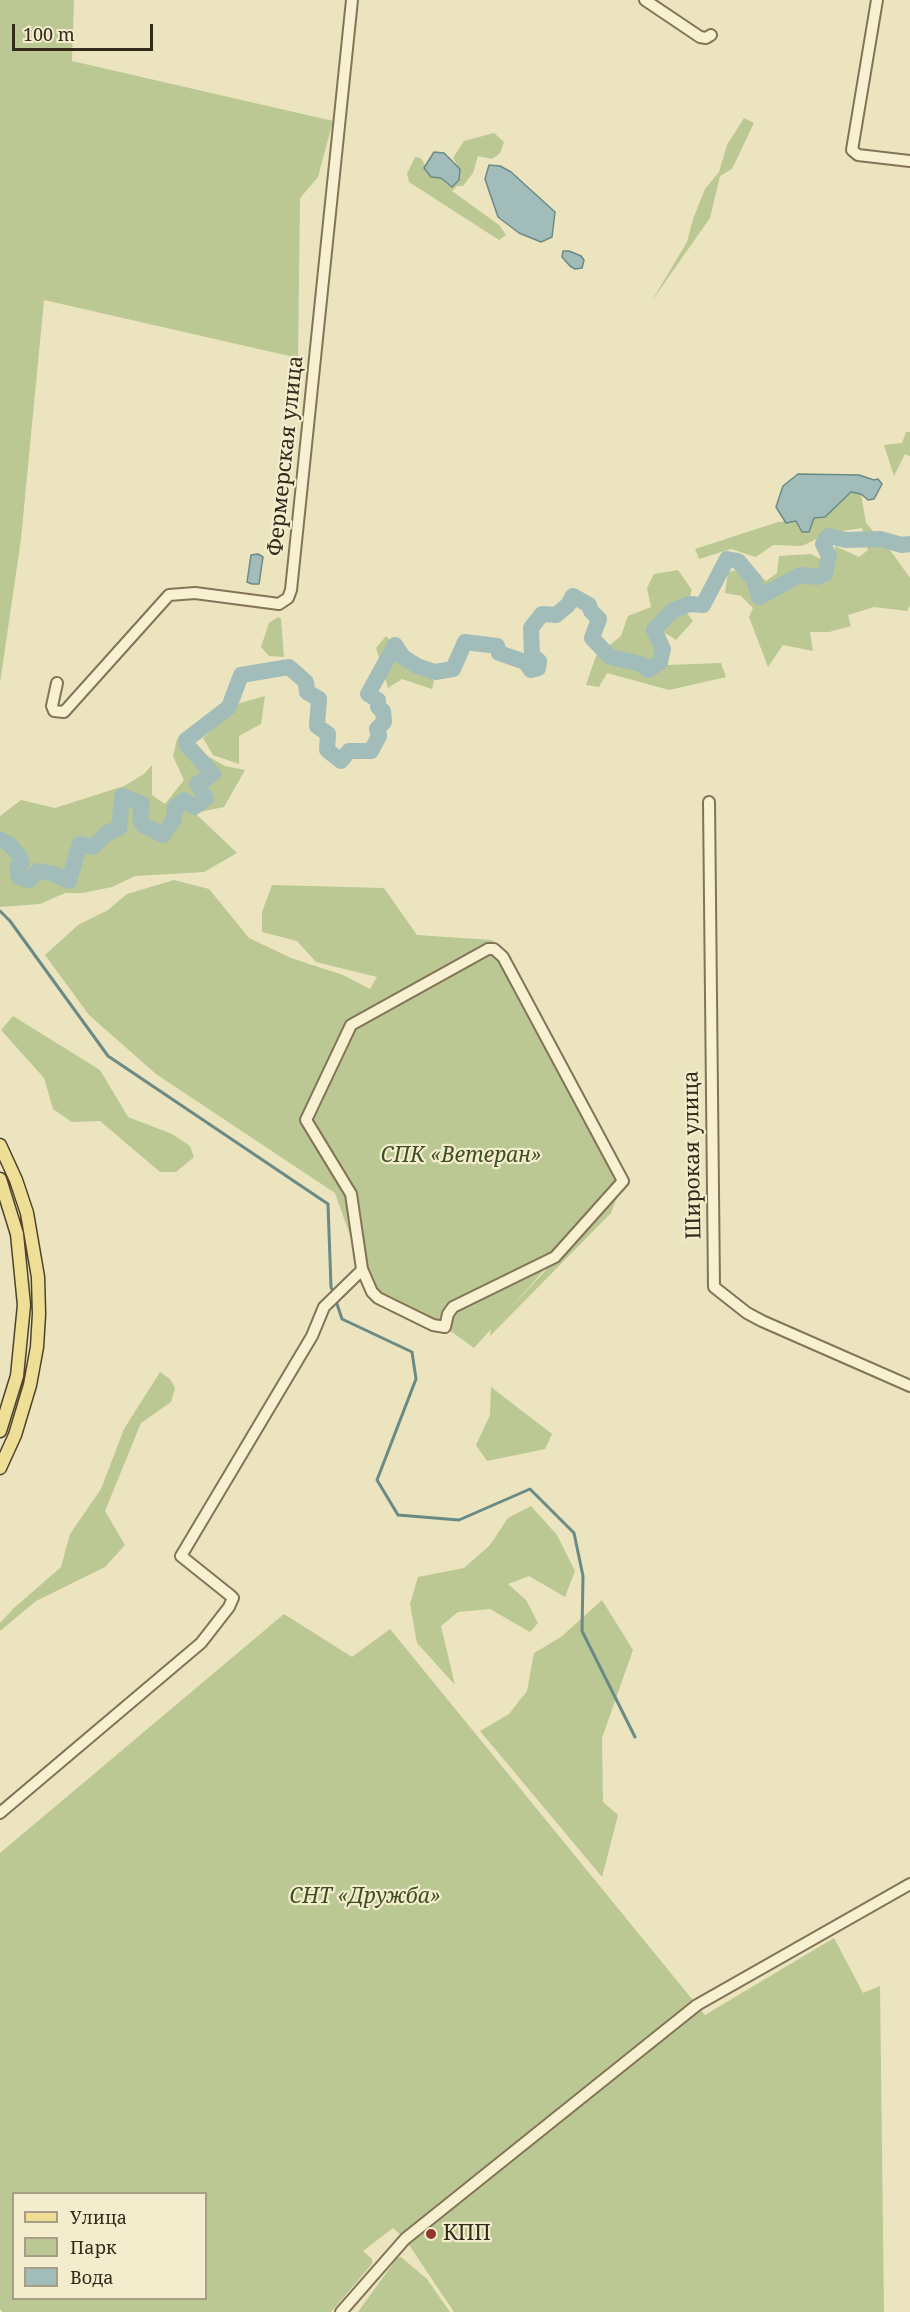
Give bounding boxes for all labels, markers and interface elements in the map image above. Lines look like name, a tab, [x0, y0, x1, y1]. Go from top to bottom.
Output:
scale bar	[15, 12, 156, 50]
text: 100 m	[23, 22, 75, 46]
street label: Фермерская улица	[263, 354, 309, 558]
street label: Широкая улица	[679, 1070, 707, 1240]
park label: СПК «Ветеран»	[381, 1143, 541, 1169]
park label: СНТ «Дружба»	[289, 1884, 441, 1910]
legend	[12, 2192, 207, 2300]
text: Улица	[70, 2205, 127, 2229]
place label: КПП	[443, 2221, 491, 2247]
marker: КПП	[424, 2227, 438, 2241]
text: Парк	[70, 2235, 117, 2259]
text: Вода	[70, 2265, 114, 2289]

